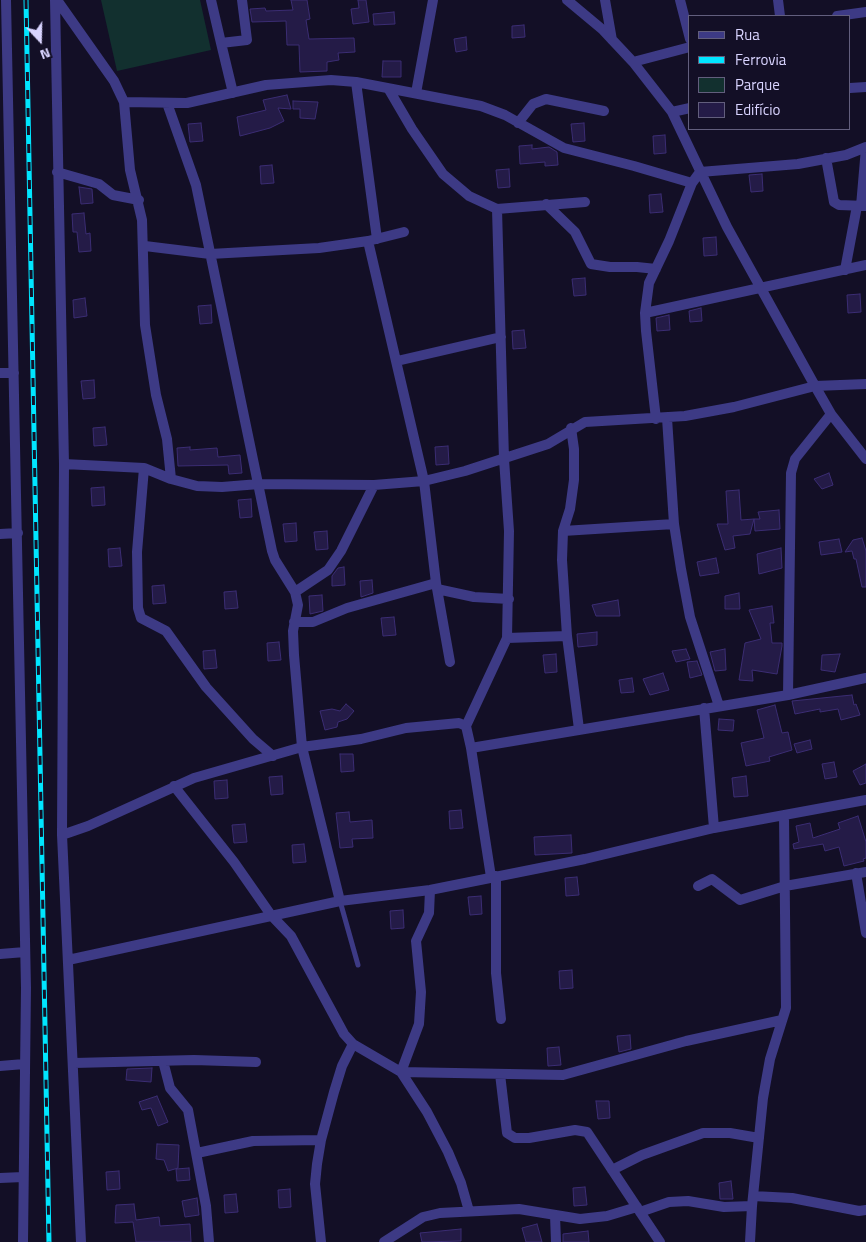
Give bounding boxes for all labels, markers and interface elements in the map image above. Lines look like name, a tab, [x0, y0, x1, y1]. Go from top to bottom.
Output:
north arrow	[15, 15, 65, 65]
legend	[688, 15, 851, 130]
text: Rua	[735, 23, 760, 46]
text: N	[37, 43, 54, 66]
text: Ferrovia	[735, 48, 786, 71]
text: Parque	[735, 73, 780, 96]
text: Edifício	[735, 98, 780, 121]

